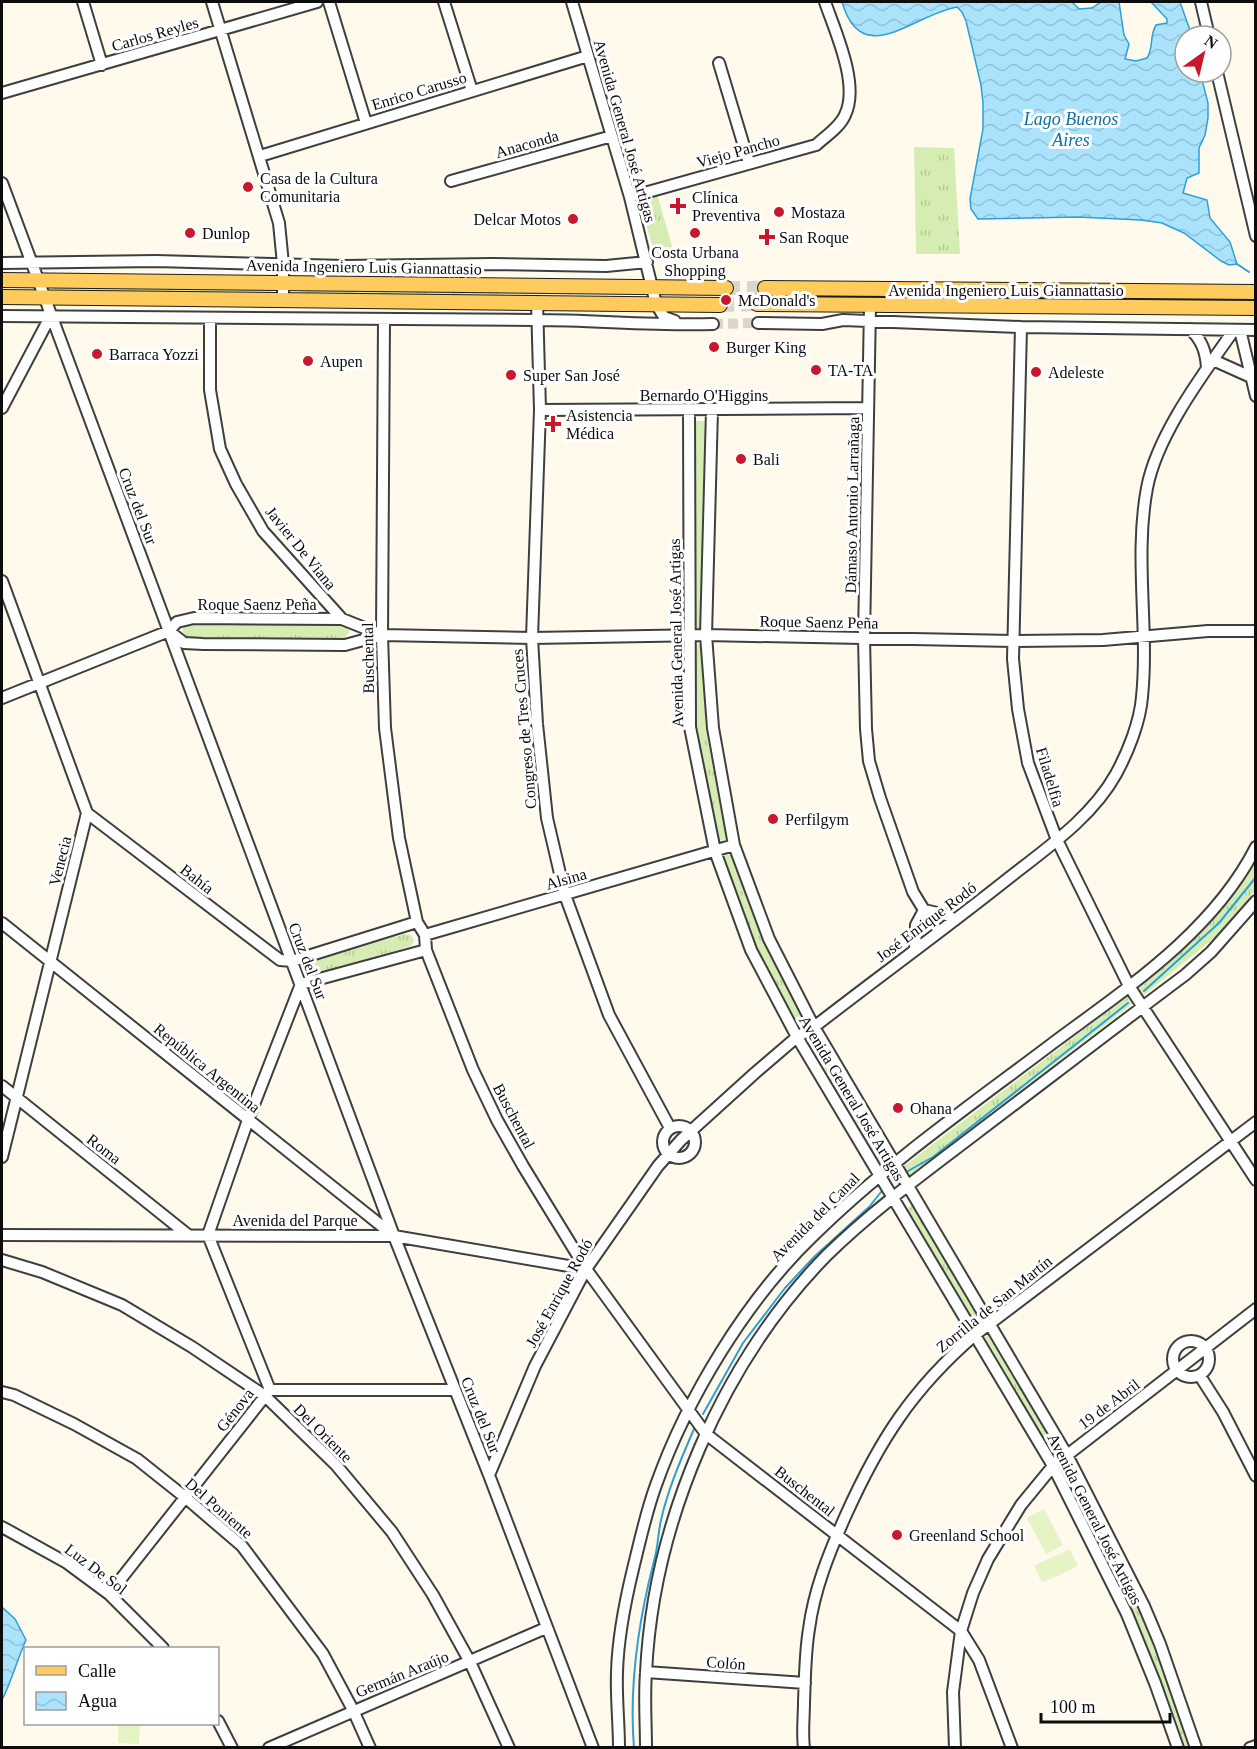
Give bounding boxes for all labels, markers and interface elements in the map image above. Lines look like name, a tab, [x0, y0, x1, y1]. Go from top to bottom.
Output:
street label: Carlos Reyles	[110, 14, 201, 55]
north arrow	[1173, 24, 1233, 84]
text: N	[1202, 32, 1221, 53]
street label: Avenida General José Artigas	[590, 38, 659, 225]
street label: Enrico Carusso	[370, 69, 468, 113]
water label: Lago Buenos Aires	[1023, 109, 1118, 150]
street label: Anaconda	[493, 127, 561, 161]
street label: Viejo Pancho	[694, 131, 782, 172]
place label: Casa de la Cultura Comunitaria	[260, 170, 378, 205]
marker: Casa de la Cultura Comunitaria	[241, 180, 255, 194]
place label: Clínica Preventiva	[692, 189, 760, 224]
marker: Clínica Preventiva	[669, 197, 687, 215]
place label: Mostaza	[791, 204, 845, 221]
marker: Mostaza	[772, 205, 786, 219]
place label: Delcar Motos	[473, 211, 561, 228]
marker: Delcar Motos	[566, 212, 580, 226]
place label: Dunlop	[202, 225, 250, 243]
marker: Dunlop	[183, 226, 197, 240]
marker: Costa Urbana Shopping	[688, 226, 702, 240]
place label: San Roque	[779, 229, 849, 247]
marker: San Roque	[760, 230, 774, 244]
place label: Costa Urbana Shopping	[651, 244, 739, 280]
street label: Avenida Ingeniero Luis Giannattasio	[246, 256, 482, 279]
street label: Avenida Ingeniero Luis Giannattasio	[888, 282, 1124, 300]
place label: McDonald's	[738, 292, 816, 309]
marker: McDonald's	[719, 293, 733, 307]
place label: Burger King	[726, 339, 806, 357]
marker: Burger King	[707, 340, 721, 354]
place label: Barraca Yozzi	[109, 346, 199, 363]
marker: Barraca Yozzi	[90, 347, 104, 361]
place label: Aupen	[320, 353, 363, 371]
marker: Aupen	[301, 354, 315, 368]
place label: TA-TA	[828, 362, 874, 379]
marker: TA-TA	[809, 363, 823, 377]
place label: Adeleste	[1048, 364, 1104, 381]
marker: Adeleste	[1029, 365, 1043, 379]
place label: Super San José	[523, 367, 620, 385]
marker: Super San José	[504, 368, 518, 382]
street label: Bernardo O'Higgins	[640, 387, 768, 405]
place label: Asistencia Médica	[566, 407, 633, 442]
marker: Asistencia Médica	[544, 415, 562, 433]
street label: Dámaso Antonio Larrañaga	[842, 416, 863, 594]
place label: Bali	[753, 451, 780, 468]
marker: Bali	[734, 452, 748, 466]
street label: Cruz del Sur	[116, 465, 161, 547]
street label: Javier De Viana	[262, 503, 340, 593]
street label: Avenida General José Artigas	[666, 538, 687, 728]
street label: Roque Saenz Peña	[197, 596, 317, 614]
street label: Roque Saenz Peña	[759, 612, 879, 633]
street label: Buschental	[359, 622, 377, 694]
street label: Congreso de Tres Cruces	[509, 648, 540, 810]
street label: Filadelfia	[1033, 745, 1067, 809]
place label: Perfilgym	[785, 811, 850, 829]
marker: Perfilgym	[766, 812, 780, 826]
street label: Venecia	[46, 834, 74, 888]
street label: Bahía	[177, 861, 217, 897]
street label: Alsina	[544, 865, 588, 893]
street label: José Enrique Rodó	[873, 879, 980, 966]
street label: Cruz del Sur	[286, 920, 331, 1002]
street label: Avenida General José Artigas	[795, 1012, 908, 1184]
street label: República Argentina	[150, 1020, 264, 1117]
street label: Buschental	[490, 1081, 538, 1152]
place label: Ohana	[910, 1100, 952, 1117]
marker: Ohana	[891, 1101, 905, 1115]
street label: Roma	[84, 1131, 124, 1167]
street label: Avenida del Canal	[767, 1169, 863, 1265]
street label: Avenida del Parque	[233, 1212, 358, 1230]
street label: José Enrique Rodó	[522, 1236, 597, 1350]
street label: Zorrilla de San Martín	[933, 1252, 1055, 1356]
street label: Cruz del Sur	[458, 1374, 504, 1456]
street label: 19 de Abril	[1075, 1375, 1143, 1432]
street label: Génova	[213, 1385, 257, 1435]
street label: Del Oriente	[290, 1400, 356, 1466]
street label: Avenida General José Artigas	[1044, 1431, 1146, 1608]
street label: Buschental	[772, 1462, 839, 1520]
street label: Del Poniente	[182, 1474, 256, 1542]
place label: Greenland School	[909, 1527, 1025, 1544]
marker: Greenland School	[890, 1528, 904, 1542]
street label: Luz De Sol	[62, 1540, 131, 1598]
legend	[24, 1647, 219, 1725]
street label: Germán Araújo	[353, 1648, 451, 1701]
street label: Colón	[706, 1653, 746, 1673]
text: Calle	[78, 1661, 116, 1681]
scale bar	[1041, 1686, 1170, 1724]
text: Agua	[78, 1691, 117, 1711]
text: 100 m	[1050, 1697, 1096, 1717]

